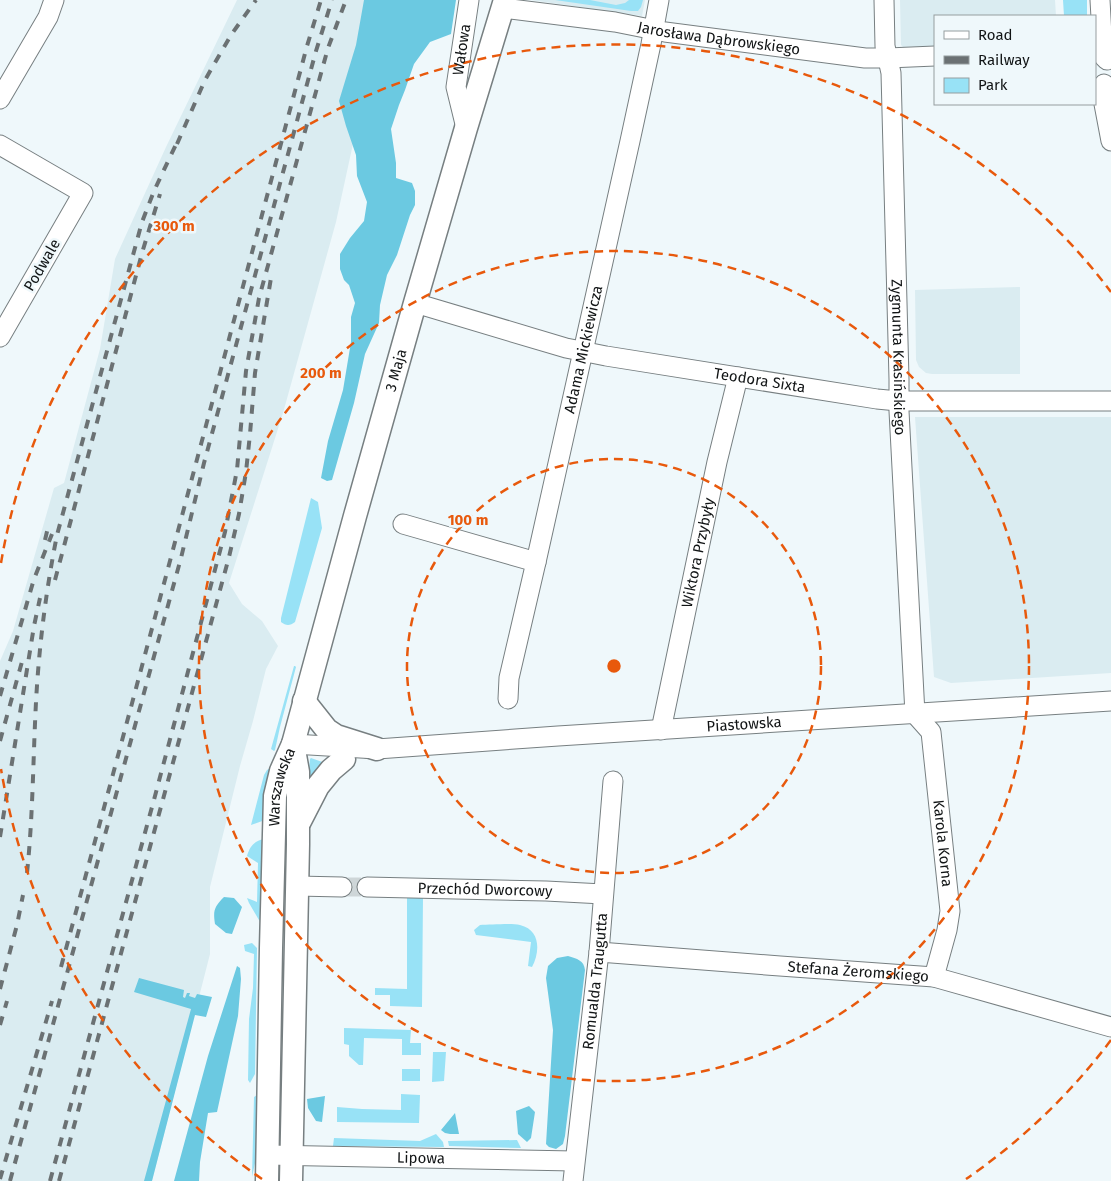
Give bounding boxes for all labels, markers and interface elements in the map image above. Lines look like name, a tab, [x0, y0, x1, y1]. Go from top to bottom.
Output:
legend	[934, 15, 1096, 105]
street label: Jarosława Dąbrowskiego	[636, 18, 801, 58]
street label: Wałowa	[449, 23, 474, 77]
text: Road	[978, 26, 1013, 44]
text: Railway	[978, 51, 1030, 69]
text: Park	[978, 76, 1008, 94]
text: 300 m	[152, 217, 195, 235]
street label: Podwale	[20, 236, 64, 294]
street label: Zygmunta Krasińskiego	[887, 279, 909, 436]
street label: Adama Mickiewicza	[560, 284, 606, 415]
street label: 3 Maja	[381, 347, 411, 394]
text: 200 m	[300, 364, 342, 382]
street label: Teodora Sixta	[713, 364, 807, 397]
street label: Wiktora Przybyły	[678, 496, 718, 609]
text: 100 m	[448, 511, 488, 529]
centre of rings	[605, 657, 623, 675]
street label: Piastowska	[706, 713, 782, 736]
street label: Warszawska	[265, 745, 299, 827]
street label: Karola Korna	[929, 799, 956, 888]
street label: Przechód Dworcowy	[417, 879, 553, 900]
street label: Romualda Traugutta	[579, 912, 611, 1051]
street label: Stefana Żeromskiego	[787, 958, 929, 986]
street label: Lipowa	[397, 1149, 445, 1167]

